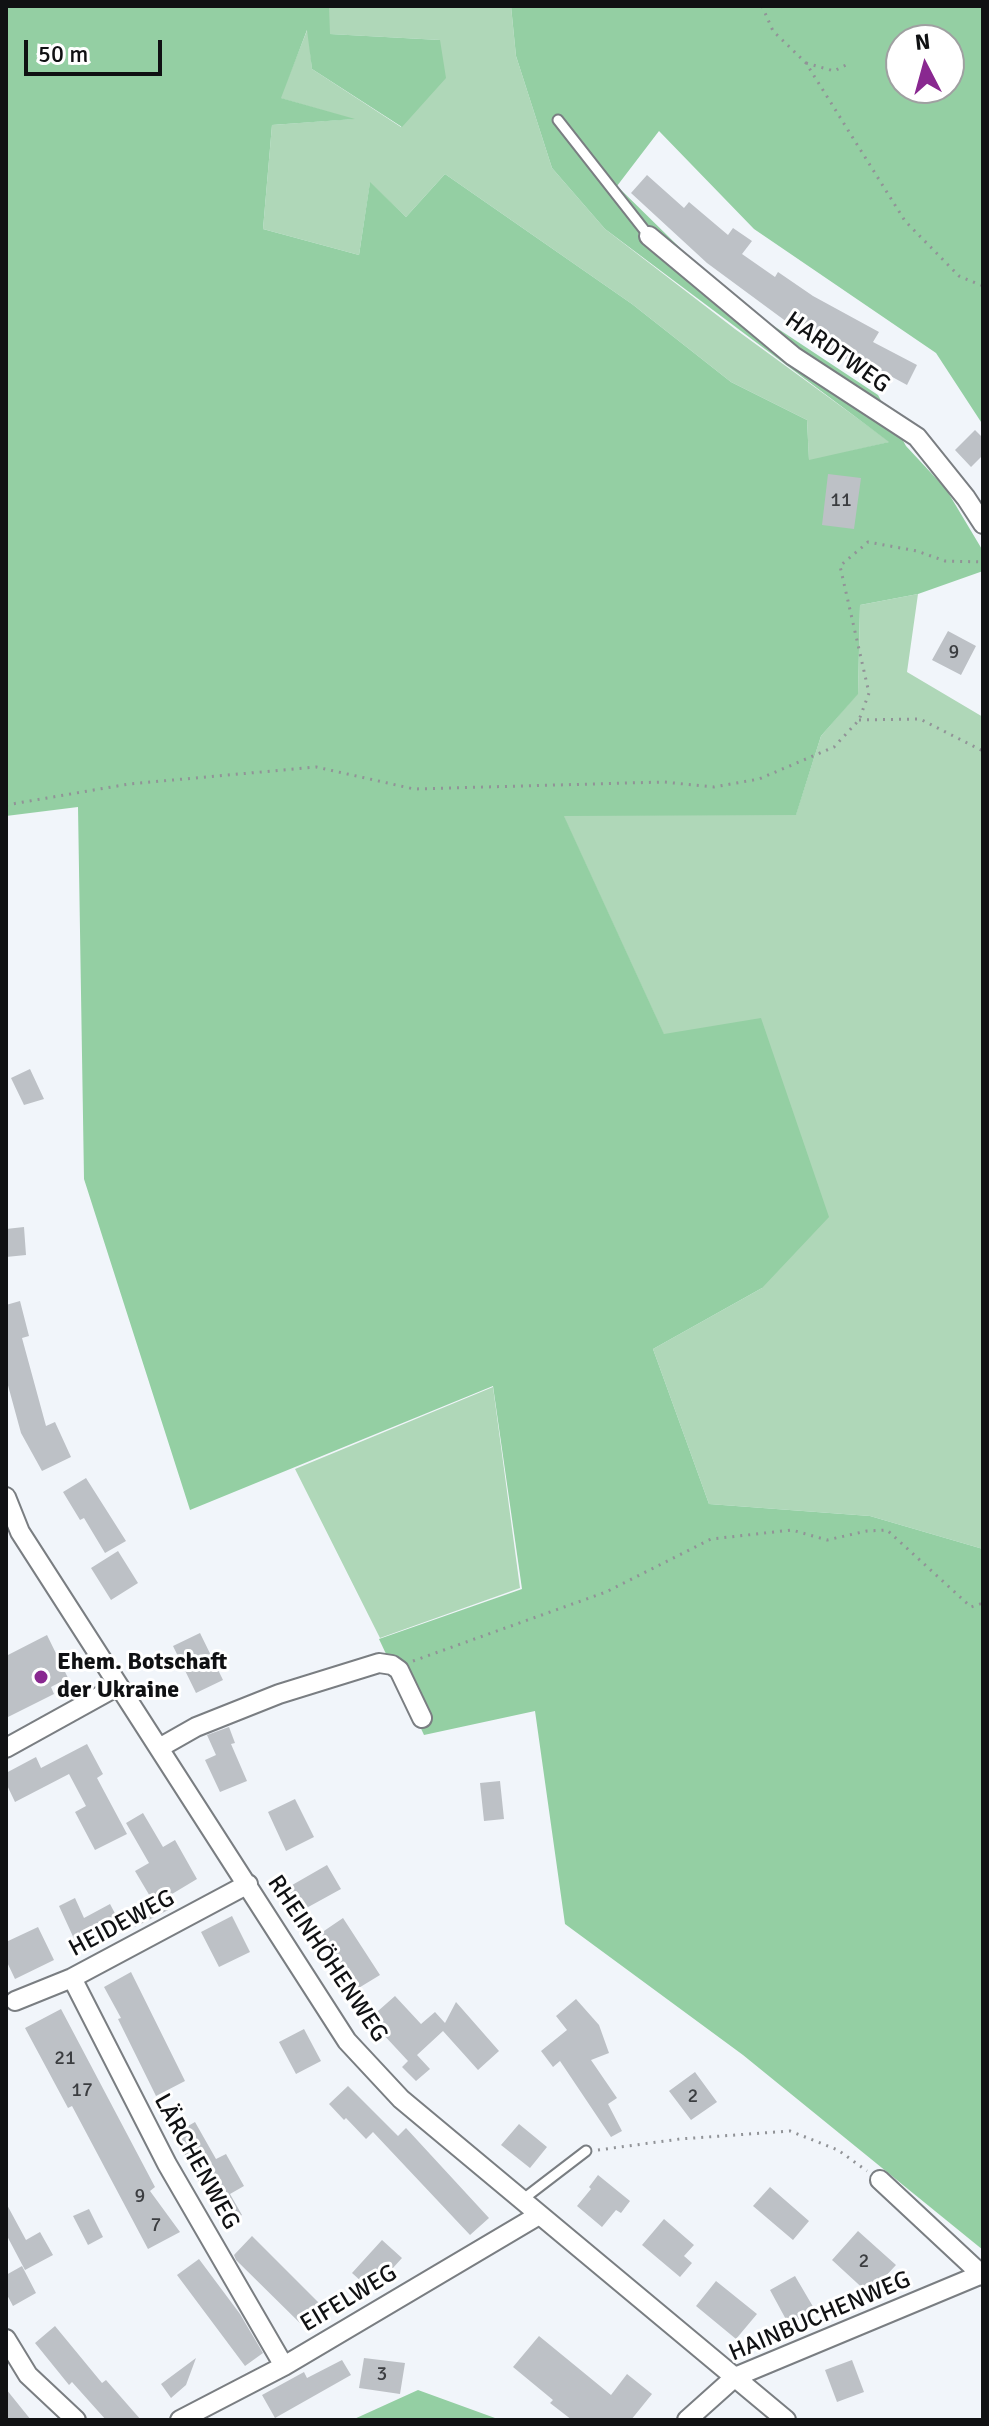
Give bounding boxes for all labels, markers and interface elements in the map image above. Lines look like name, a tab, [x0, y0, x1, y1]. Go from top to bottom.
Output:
scale bar	[28, 24, 166, 74]
north arrow	[885, 24, 965, 104]
text: N	[914, 27, 932, 56]
text: 50 m	[38, 39, 88, 69]
street label: HARDTWEG	[779, 306, 895, 400]
house number: 11	[830, 489, 852, 513]
house number: 9	[949, 641, 959, 665]
place label: Ehem. Botschaft der Ukraine	[57, 1649, 227, 1705]
marker: Ehem. Botschaft der Ukraine	[32, 1668, 50, 1686]
street label: RHEINHÖHENWEG	[261, 1870, 393, 2048]
street label: HEIDEWEG	[64, 1884, 180, 1964]
house number: 21	[54, 2047, 76, 2071]
house number: 17	[71, 2079, 93, 2103]
house number: 2	[688, 2085, 698, 2109]
street label: LÄRCHENWEG	[147, 2089, 245, 2235]
house number: 9	[135, 2185, 145, 2209]
house number: 7	[151, 2214, 161, 2238]
house number: 2	[859, 2250, 869, 2274]
street label: EIFELWEG	[296, 2259, 402, 2339]
street label: HAINBUCHENWEG	[725, 2266, 915, 2368]
house number: 3	[377, 2363, 387, 2387]

